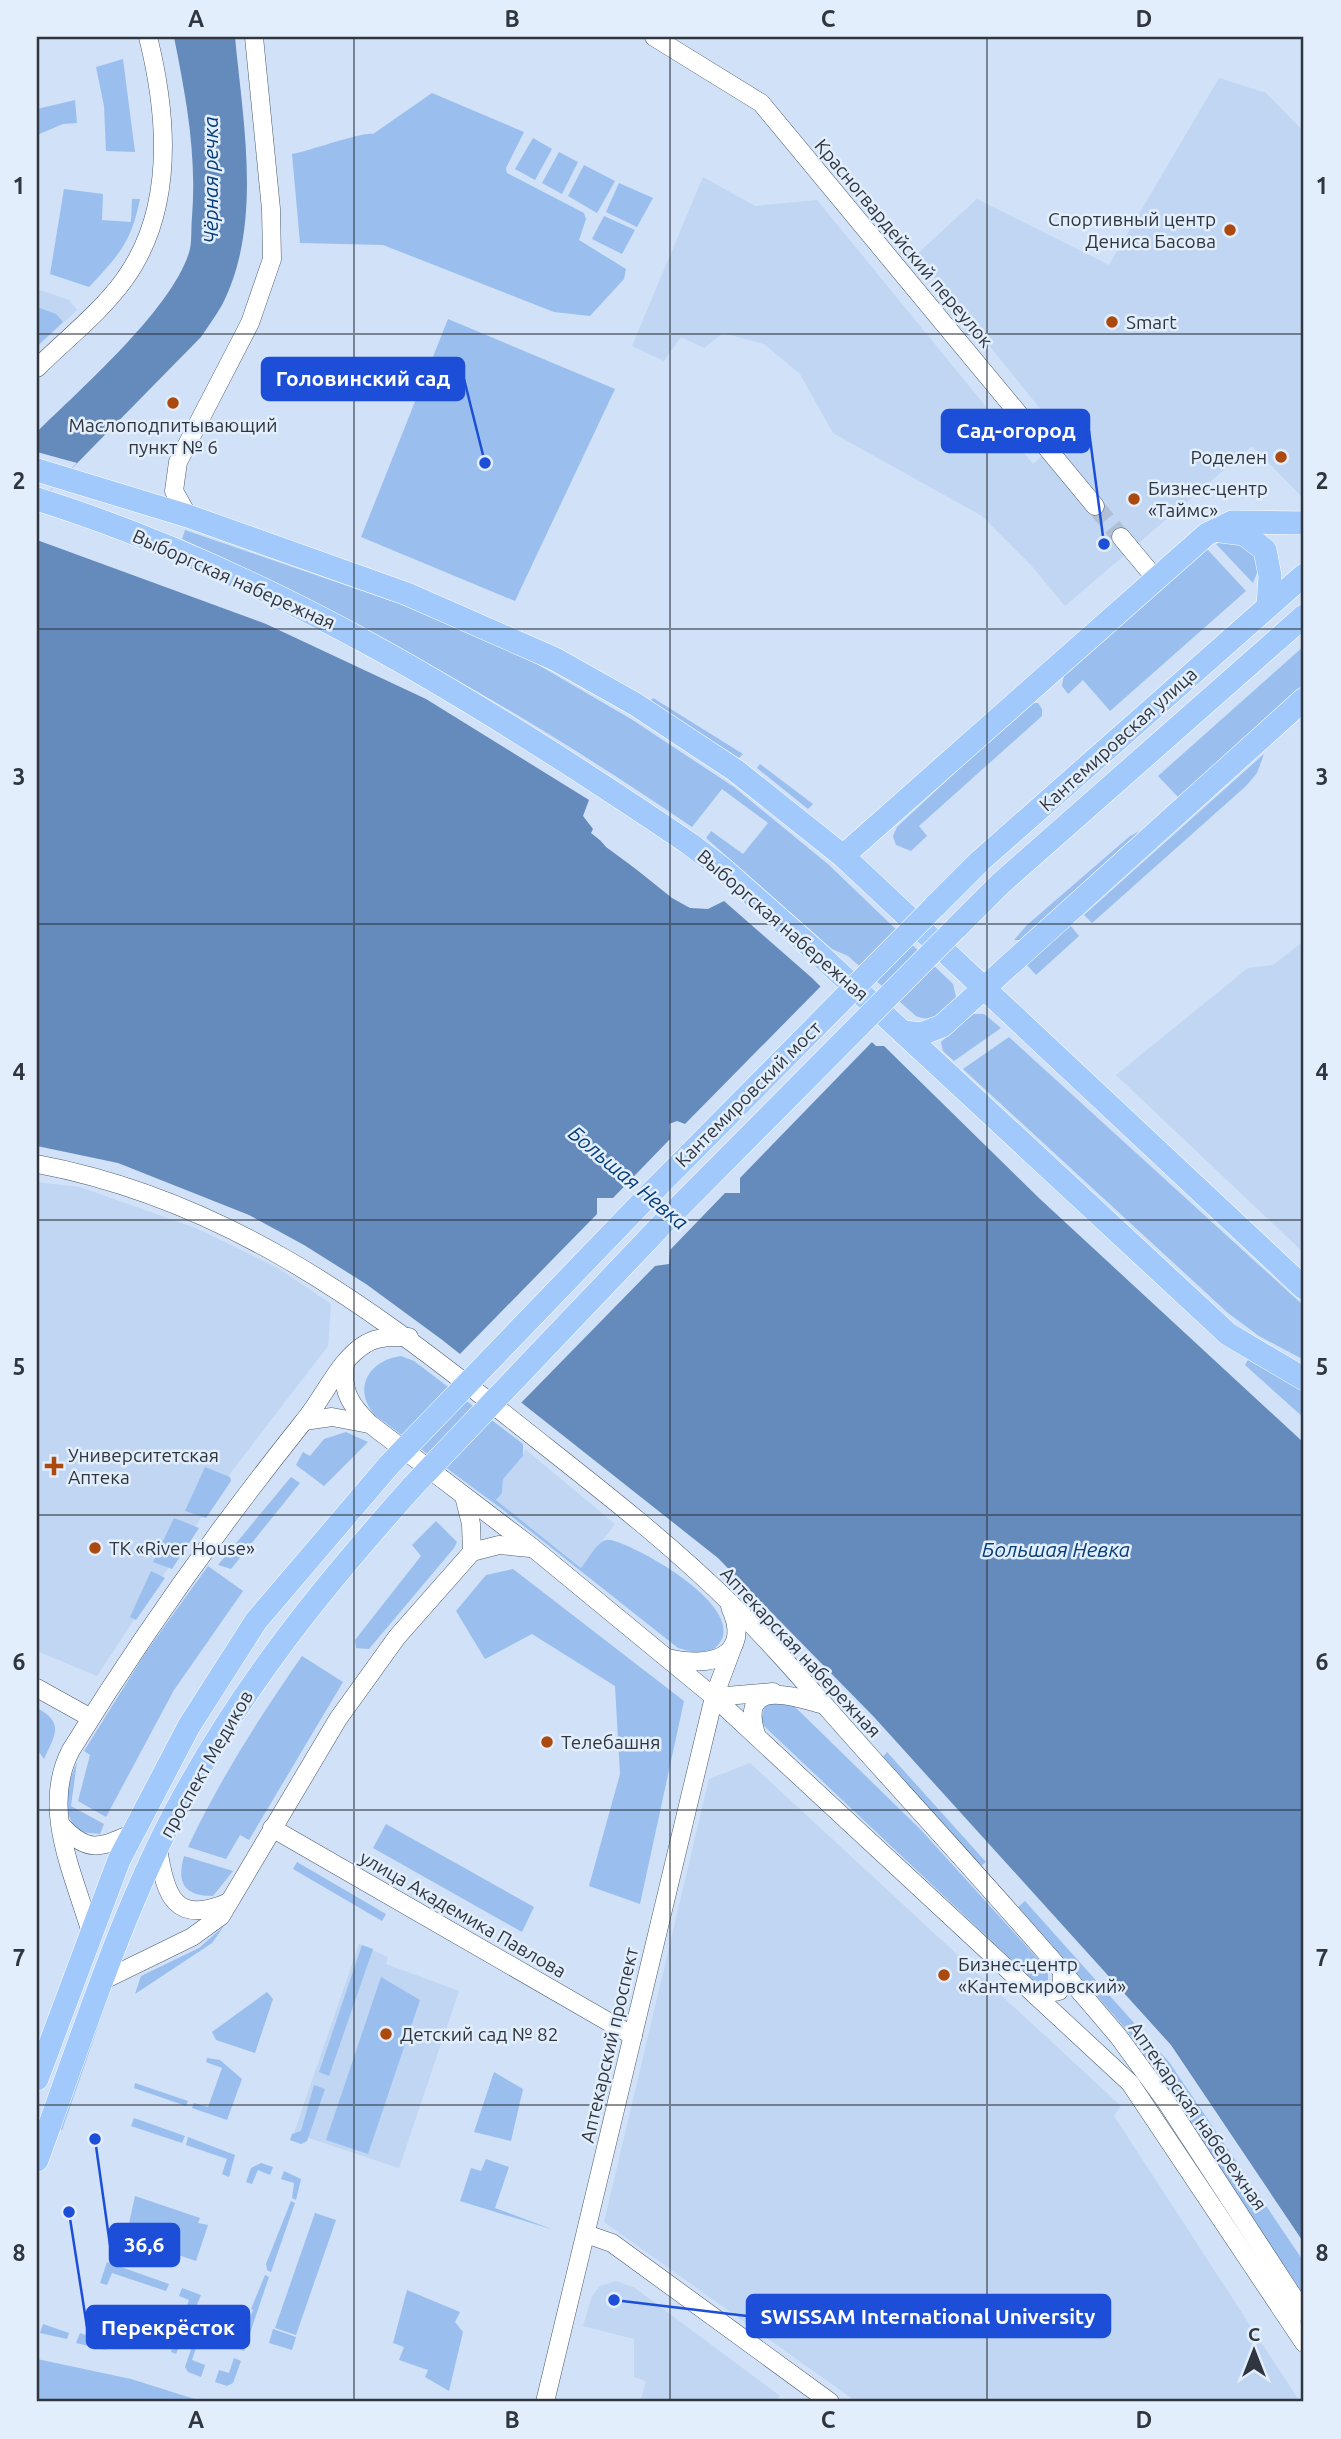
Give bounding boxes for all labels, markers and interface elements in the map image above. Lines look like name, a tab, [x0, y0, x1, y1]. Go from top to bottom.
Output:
text: A	[188, 6, 204, 31]
text: B	[504, 6, 520, 31]
text: C	[821, 6, 836, 31]
text: D	[1136, 6, 1152, 31]
water label: Чёрная речка	[198, 116, 222, 244]
street label: Красногвардейский переулок	[810, 135, 998, 352]
text: 1	[13, 173, 25, 198]
text: 1	[1316, 173, 1328, 198]
place label: Спортивный центр Дениса Басова	[1048, 208, 1216, 252]
marker: Спортивный центр Дениса Басова	[1222, 222, 1238, 238]
place label: Smart	[1126, 311, 1177, 333]
marker: Smart	[1104, 314, 1120, 330]
callout: Головинский сад	[262, 358, 464, 400]
text: Головинский сад	[276, 366, 450, 390]
marker: Маслоподпитывающий пункт № 6	[165, 395, 181, 411]
callout: Сад-огород	[942, 410, 1089, 452]
place label: Маслоподпитывающий пункт № 6	[69, 414, 277, 458]
text: Сад-огород	[956, 418, 1076, 442]
place label: Роделен	[1190, 446, 1267, 468]
marker: Роделен	[1273, 449, 1289, 465]
text: 2	[13, 468, 25, 493]
text: 2	[1316, 468, 1328, 493]
place label: Бизнес-центр «Таймс»	[1148, 477, 1268, 521]
marker: Бизнес-центр «Таймс»	[1126, 491, 1142, 507]
street label: Выборгская набережная	[129, 524, 339, 634]
street label: Кантемировская улица	[1035, 663, 1201, 815]
text: 3	[13, 764, 25, 789]
text: 3	[1316, 764, 1328, 789]
street label: Выборгская набережная	[693, 845, 873, 1005]
street label: Кантемировский мост	[671, 1016, 826, 1171]
text: 4	[13, 1059, 26, 1084]
text: 4	[1316, 1059, 1329, 1084]
water label: Большая Невка	[564, 1120, 693, 1234]
text: 5	[13, 1354, 25, 1379]
text: 5	[1316, 1354, 1328, 1379]
place label: Университетская Аптека	[68, 1444, 219, 1488]
marker: Университетская Аптека	[46, 1458, 62, 1474]
place label: ТК «River House»	[109, 1537, 255, 1559]
water label: Большая Невка	[982, 1537, 1130, 1561]
marker: ТК «River House»	[87, 1540, 103, 1556]
street label: Аптекарская набережная	[716, 1562, 886, 1742]
text: 6	[13, 1649, 26, 1674]
text: 6	[1316, 1649, 1329, 1674]
street label: проспект Медиков	[155, 1686, 257, 1842]
place label: Телебашня	[561, 1731, 660, 1753]
marker: Телебашня	[539, 1734, 555, 1750]
street label: улица Академика Павлова	[356, 1846, 570, 1982]
text: 7	[13, 1945, 25, 1970]
street label: Аптекарский проспект	[576, 1945, 642, 2145]
text: 7	[1316, 1945, 1328, 1970]
place label: Бизнес-центр «Кантемировский»	[958, 1953, 1126, 1997]
marker: Бизнес-центр «Кантемировский»	[936, 1967, 952, 1983]
street label: Аптекарская набережная	[1124, 2018, 1272, 2214]
place label: Детский сад № 82	[400, 2023, 558, 2045]
marker: Детский сад № 82	[378, 2026, 394, 2042]
callout: 36,6	[110, 2224, 179, 2266]
text: 36,6	[124, 2232, 165, 2256]
text: 8	[13, 2240, 25, 2265]
text: 8	[1316, 2240, 1328, 2265]
callout: SWISSAM International University	[747, 2295, 1110, 2337]
text: SWISSAM International University	[761, 2304, 1095, 2328]
callout: Перекрёсток	[87, 2306, 249, 2348]
text: Перекрёсток	[101, 2315, 235, 2339]
north arrow	[1218, 2316, 1288, 2386]
text: С	[1248, 2323, 1260, 2345]
text: A	[188, 2407, 204, 2432]
text: B	[504, 2407, 520, 2432]
text: C	[821, 2407, 836, 2432]
text: D	[1136, 2407, 1152, 2432]

